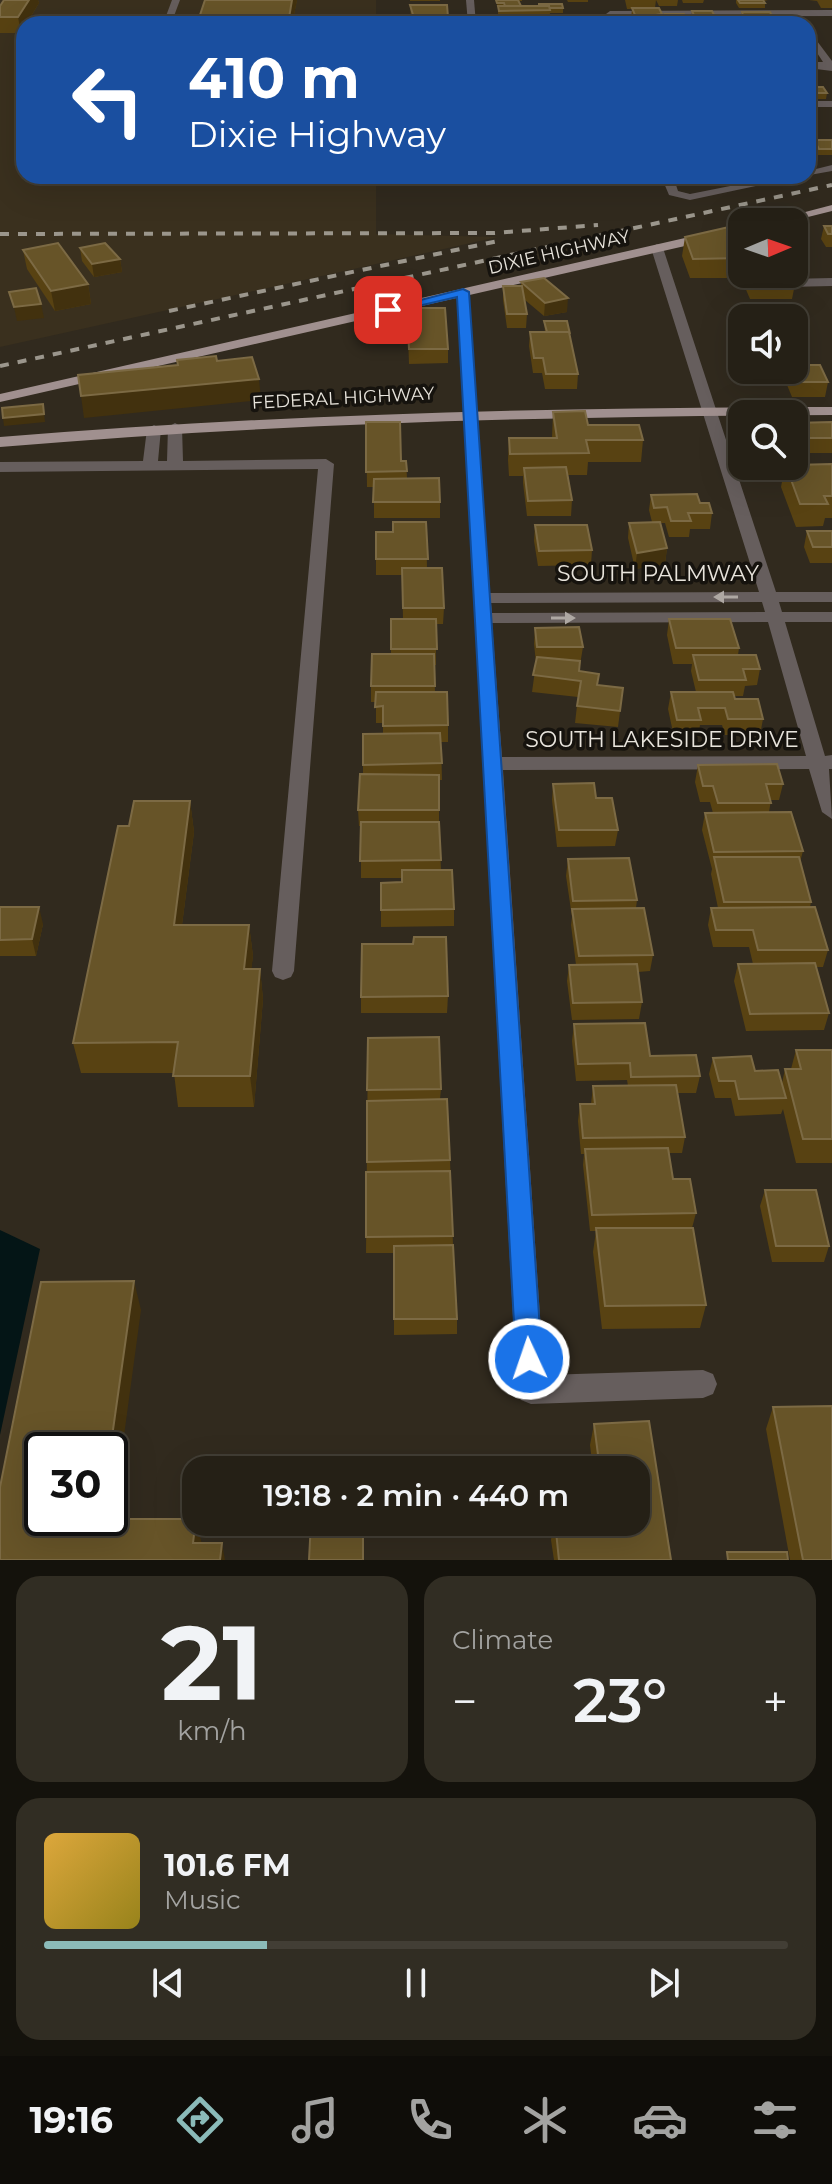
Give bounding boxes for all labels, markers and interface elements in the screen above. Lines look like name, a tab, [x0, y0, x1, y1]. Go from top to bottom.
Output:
text: 410 m	[188, 44, 360, 112]
icon: left	[56, 48, 160, 152]
text: Dixie Highway	[188, 112, 446, 156]
north arrow	[728, 208, 808, 288]
map controls	[728, 208, 808, 480]
street label: DIXIE HIGHWAY	[486, 225, 633, 279]
pin	[354, 276, 422, 344]
icon: arrive	[366, 288, 410, 332]
button: sound	[728, 304, 808, 384]
street label: FEDERAL HIGHWAY	[251, 382, 435, 414]
button: search	[728, 400, 808, 480]
street label: SOUTH PALMWAY	[557, 560, 759, 587]
one-way arrow	[713, 591, 738, 603]
one-way arrow	[551, 612, 576, 624]
street label: SOUTH LAKESIDE DRIVE	[525, 726, 799, 753]
position arrow	[487, 1317, 571, 1401]
speed limit sign: 30	[24, 1432, 128, 1536]
text: 19:18 · 2 min · 440 m	[263, 1477, 569, 1514]
text: 21	[161, 1599, 263, 1726]
text: Climate	[452, 1624, 553, 1656]
text: 23°	[573, 1664, 667, 1737]
text: −	[452, 1674, 477, 1728]
text: +	[763, 1674, 788, 1728]
text: km/h	[177, 1715, 247, 1747]
text: 101.6 FM	[164, 1847, 291, 1884]
text: Music	[164, 1884, 241, 1916]
icon: previous	[146, 1961, 190, 2005]
icon: pause	[394, 1961, 438, 2005]
icon: next	[642, 1961, 686, 2005]
icon: directions	[172, 2092, 228, 2148]
icon: music	[287, 2092, 343, 2148]
icon: phone	[402, 2092, 458, 2148]
icon: climate	[517, 2092, 573, 2148]
icon: car	[632, 2092, 688, 2148]
icon: filters	[747, 2092, 803, 2148]
text: 19:16	[29, 2098, 113, 2142]

